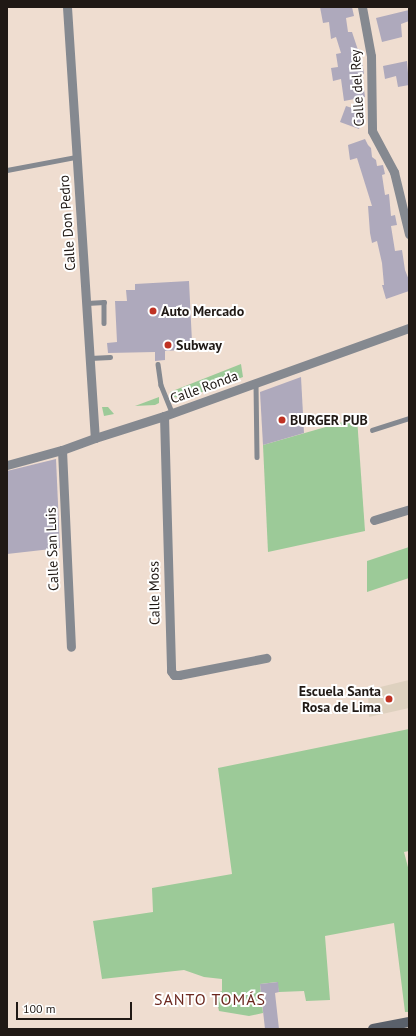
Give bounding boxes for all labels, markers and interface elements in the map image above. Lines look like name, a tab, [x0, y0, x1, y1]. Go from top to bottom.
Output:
street label: Calle del Rey	[347, 49, 367, 127]
street label: Calle Don Pedro	[55, 175, 79, 271]
place label: Auto Mercado	[161, 303, 244, 319]
marker: Auto Mercado	[148, 306, 158, 316]
place label: Subway	[176, 337, 222, 353]
marker: Subway	[163, 340, 173, 350]
street label: Calle Ronda	[168, 367, 240, 407]
place label: BURGER PUB	[290, 412, 368, 428]
marker: BURGER PUB	[277, 415, 287, 425]
street label: Calle San Luis	[42, 507, 62, 591]
street label: Calle Moss	[145, 561, 163, 625]
place label: Escuela Santa Rosa de Lima	[299, 683, 381, 716]
marker: Escuela Santa Rosa de Lima	[384, 694, 394, 704]
district label: SANTO TOMÁS	[154, 989, 266, 1009]
scale bar	[18, 994, 134, 1020]
text: 100 m	[23, 1001, 56, 1016]

